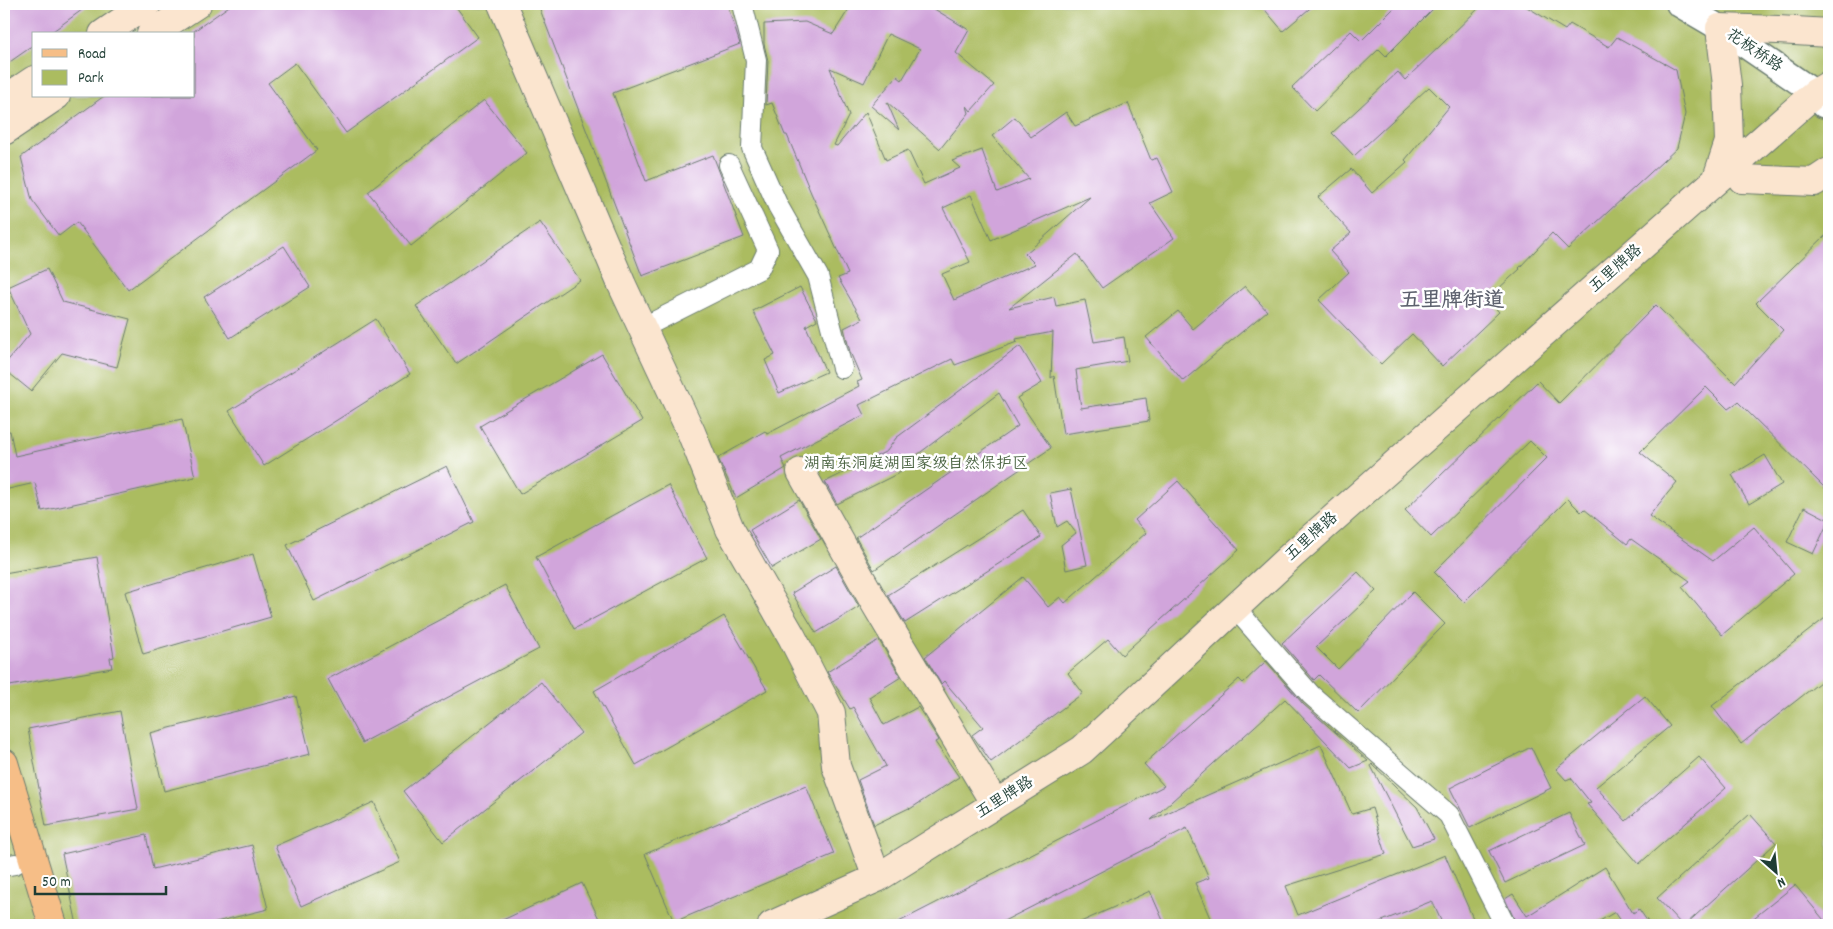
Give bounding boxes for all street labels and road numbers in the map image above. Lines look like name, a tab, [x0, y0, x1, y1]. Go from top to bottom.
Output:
street label: 花板桥路	[1721, 24, 1787, 78]
street label: 五里牌路	[1584, 239, 1648, 299]
street label: 五里牌路	[1281, 507, 1343, 567]
street label: 五里牌路	[972, 771, 1038, 825]

